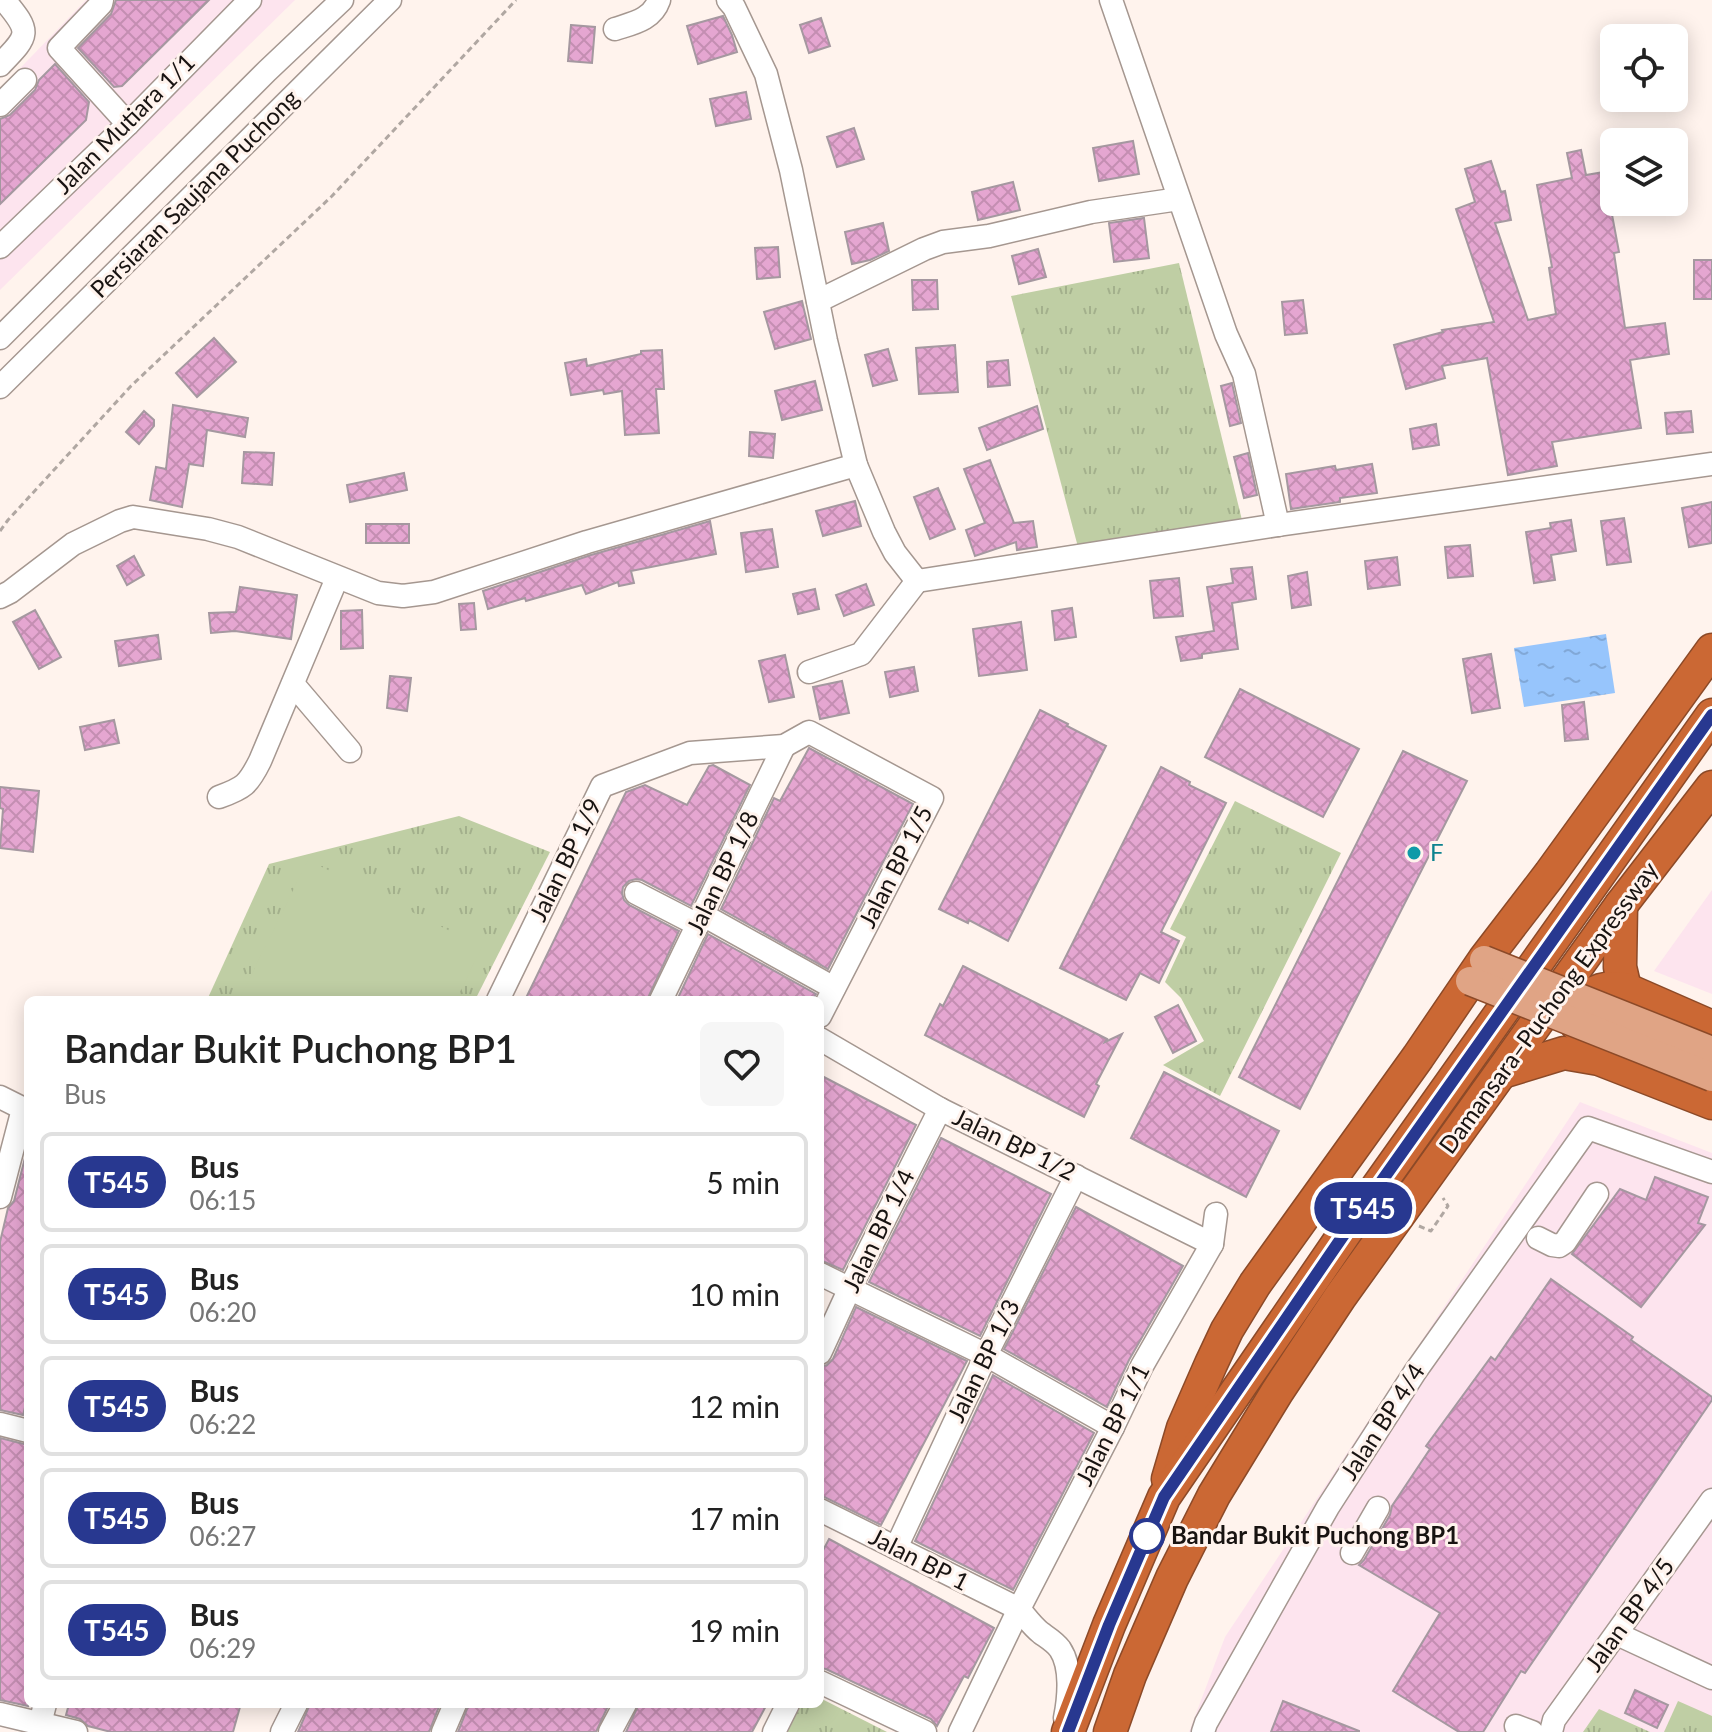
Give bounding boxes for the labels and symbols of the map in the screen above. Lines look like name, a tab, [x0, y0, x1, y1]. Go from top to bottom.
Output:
street label: Jalan Mutiara 1/1	[48, 47, 200, 199]
street label: Persiaran Saujana Puchong	[84, 83, 304, 303]
street label: Jalan BP 1/9	[523, 793, 607, 925]
street label: Jalan BP 1/5	[852, 801, 938, 932]
street label: Jalan BP 1/8	[680, 806, 764, 938]
place label: F	[1430, 837, 1444, 866]
marker: F	[1405, 844, 1423, 862]
street label: Damansara–Puchong Expressway	[1432, 855, 1664, 1159]
street label: Jalan BP 1/2	[949, 1102, 1081, 1186]
street label: Jalan BP 1/4	[836, 1164, 920, 1296]
line badge: T545	[1307, 1182, 1419, 1234]
street label: Jalan BP 1/3	[941, 1294, 1025, 1426]
street label: Jalan BP 4/4	[1333, 1358, 1430, 1485]
street label: Jalan BP 1/1	[1069, 1359, 1155, 1490]
marker: Bandar Bukit Puchong BP1	[1130, 1519, 1164, 1553]
place label: Bandar Bukit Puchong BP1	[1171, 1520, 1459, 1549]
street label: Jalan BP 1	[865, 1521, 974, 1596]
street label: Jalan BP 4/5	[1578, 1552, 1680, 1676]

